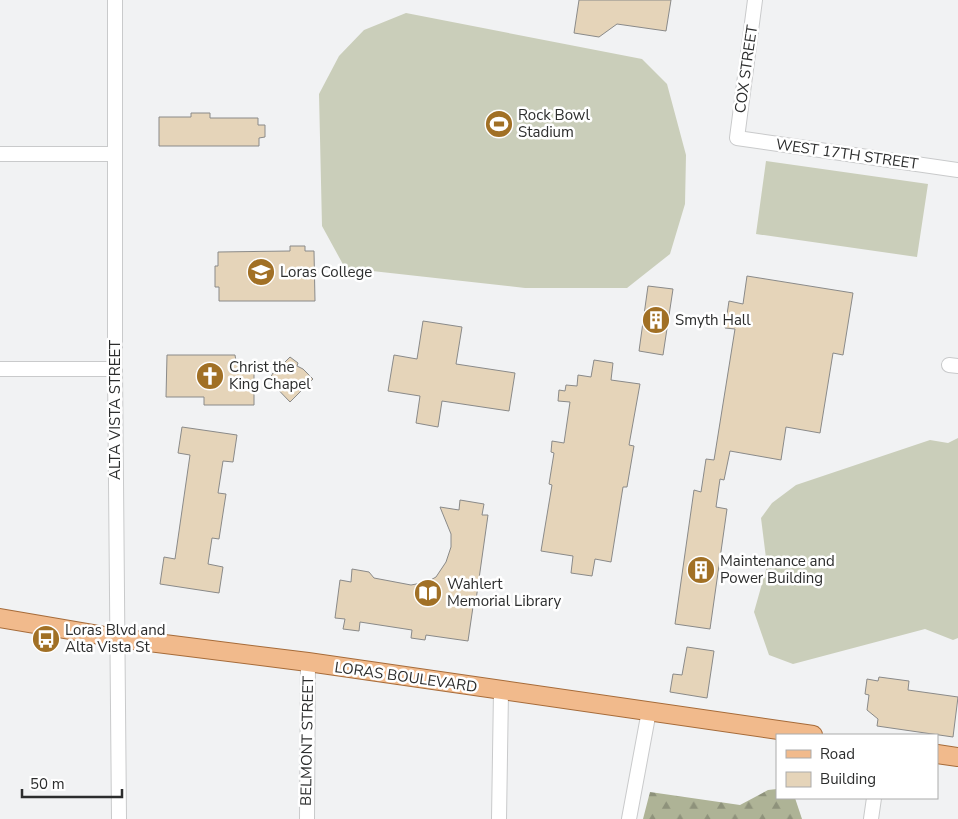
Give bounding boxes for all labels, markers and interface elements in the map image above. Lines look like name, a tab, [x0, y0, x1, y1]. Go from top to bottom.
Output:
street label: COX STREET	[730, 24, 762, 114]
place label: Rock Bowl Stadium	[518, 105, 590, 142]
sports icon: Rock Bowl Stadium	[484, 109, 514, 139]
street label: WEST 17TH STREET	[774, 134, 920, 174]
school or university icon: Loras College	[246, 257, 276, 287]
place label: Loras College	[280, 262, 372, 282]
building icon: Smyth Hall	[641, 305, 671, 335]
place label: Smyth Hall	[675, 310, 751, 330]
street label: ALTA VISTA STREET	[105, 340, 125, 480]
place label: Christ the King Chapel	[229, 357, 311, 394]
church icon: Christ the King Chapel	[195, 361, 225, 391]
place label: Maintenance and Power Building	[720, 551, 835, 588]
building icon: Maintenance and Power Building	[686, 555, 716, 585]
place label: Wahlert Memorial Library	[447, 574, 562, 611]
library icon: Wahlert Memorial Library	[413, 578, 443, 608]
place label: Loras Blvd and Alta Vista St	[65, 620, 166, 657]
bus stop icon: Loras Blvd and Alta Vista St	[31, 624, 61, 654]
street label: LORAS BOULEVARD	[333, 657, 479, 697]
street label: BELMONT STREET	[296, 676, 318, 806]
legend	[776, 734, 938, 799]
text: Road	[820, 744, 855, 764]
scale bar	[22, 766, 122, 798]
text: Building	[820, 769, 876, 789]
text: 50 m	[30, 774, 65, 794]

